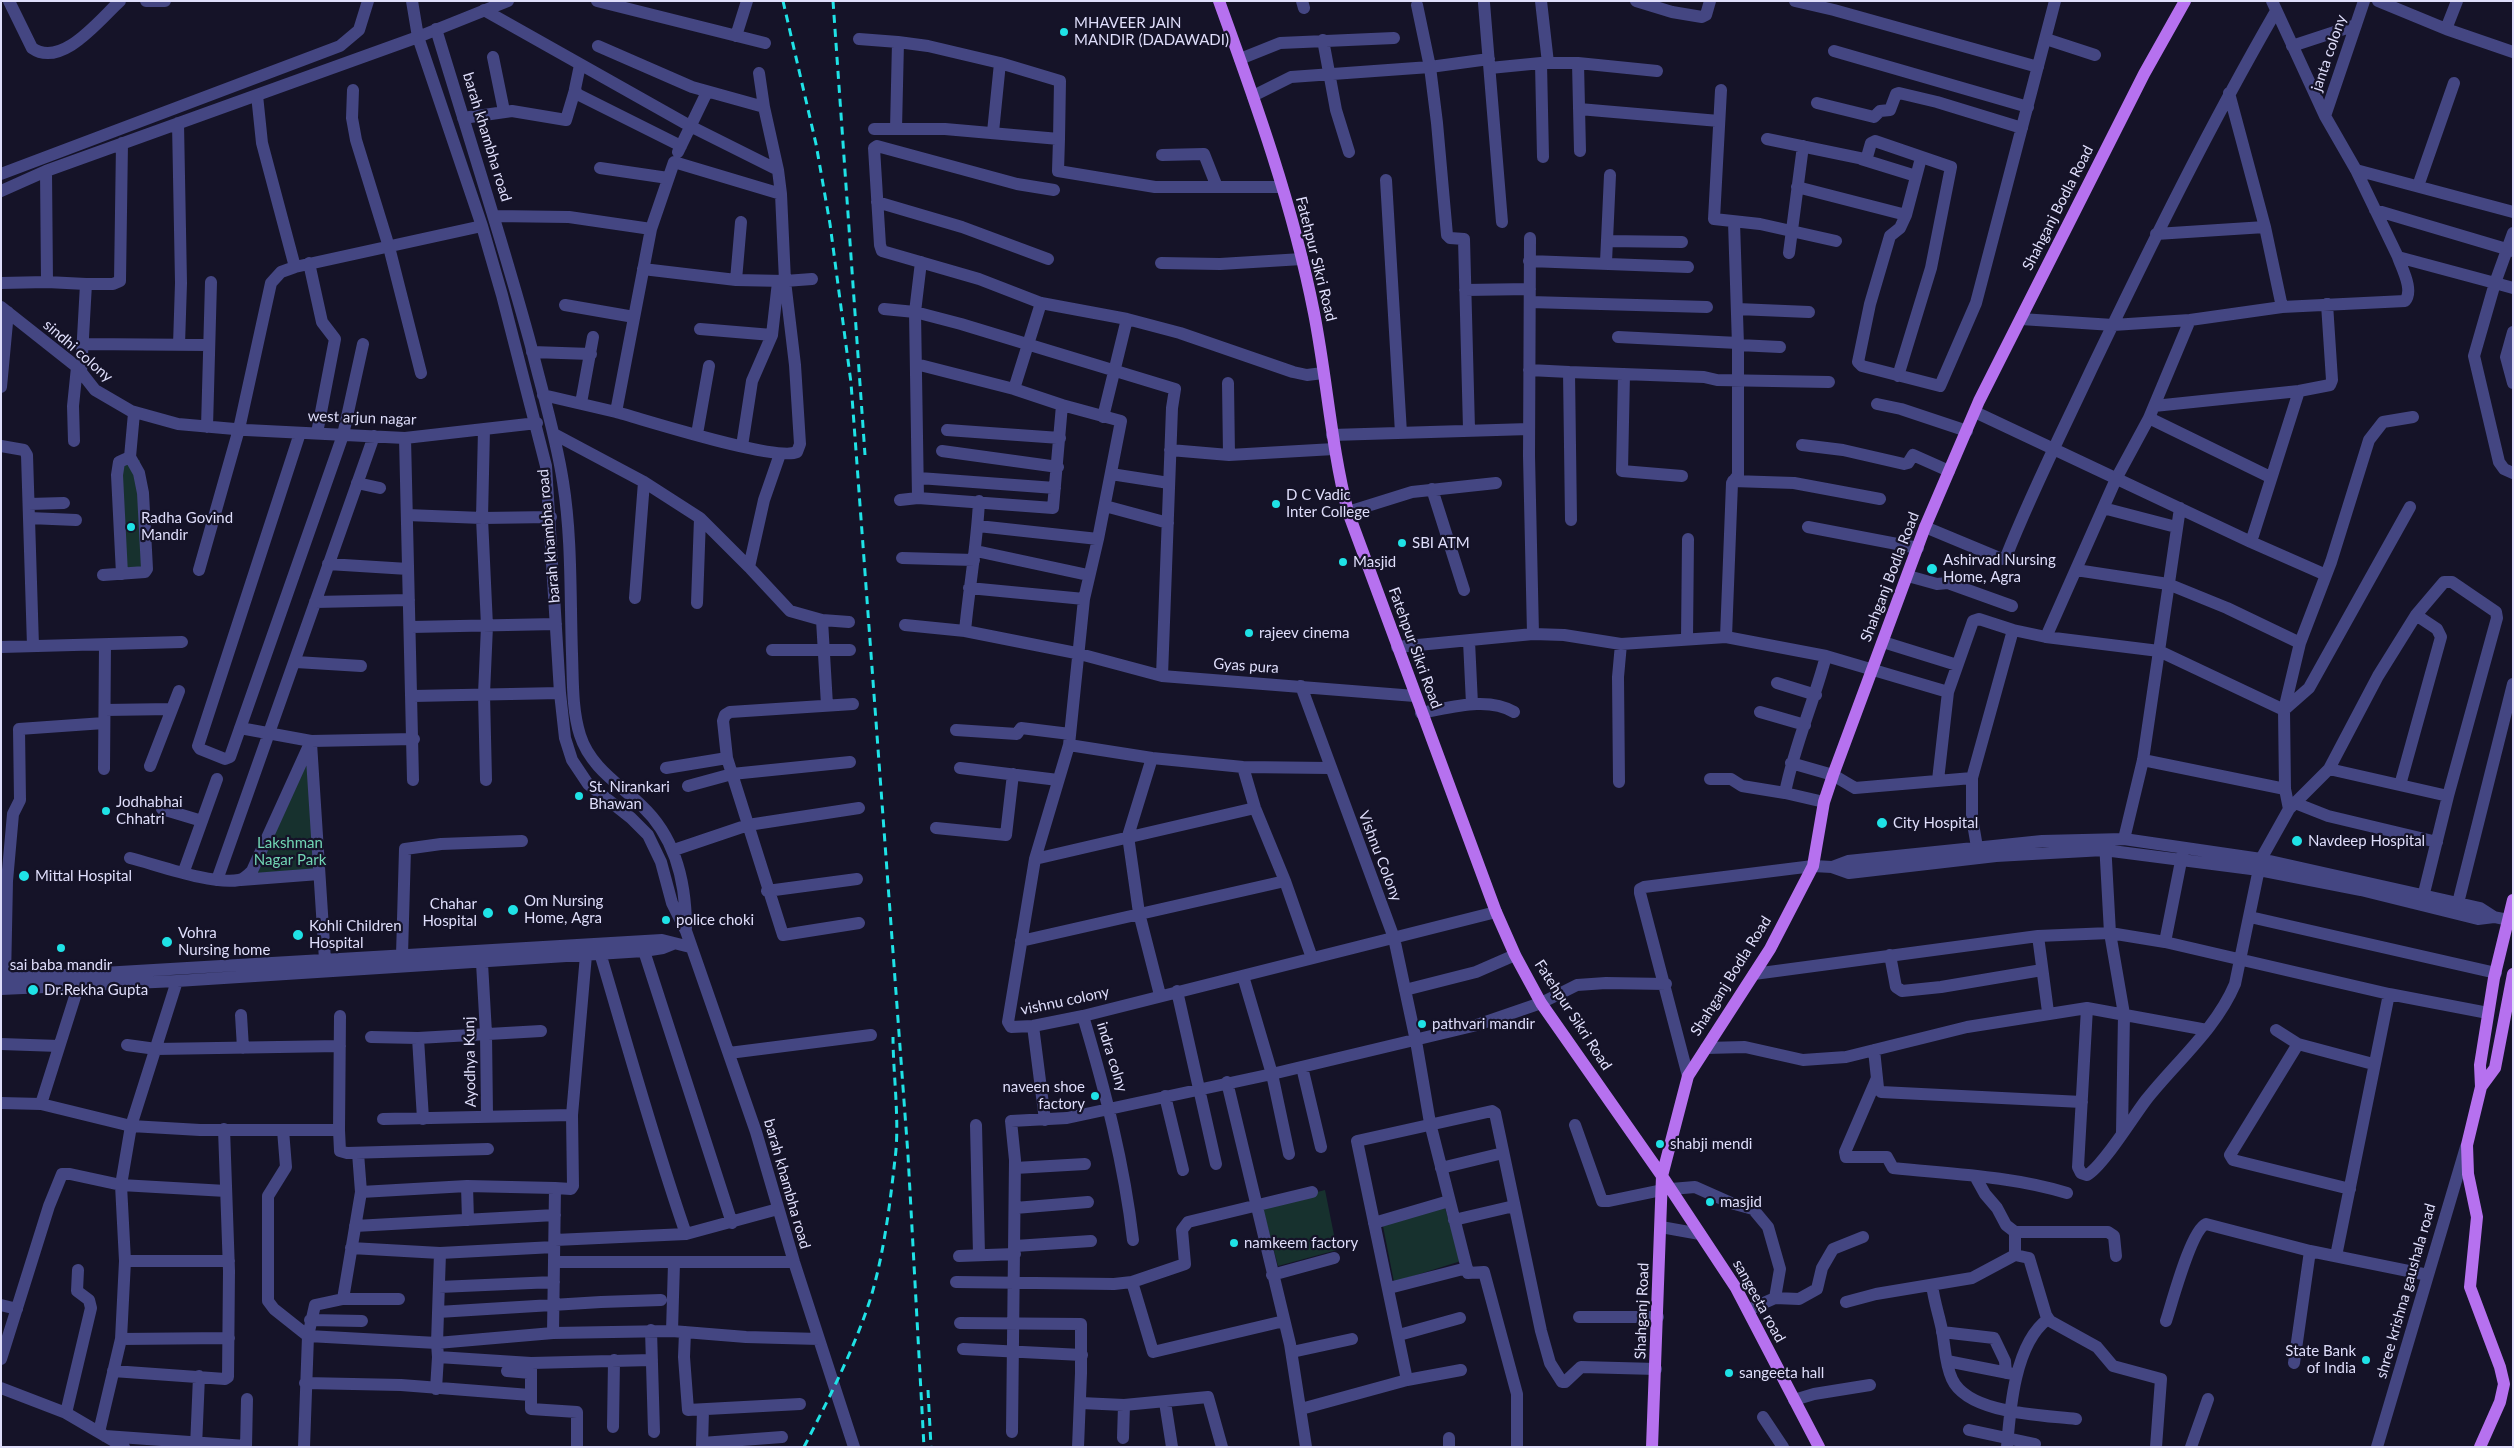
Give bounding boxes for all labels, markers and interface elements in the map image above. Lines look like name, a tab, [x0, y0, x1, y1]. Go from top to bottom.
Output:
street label: janta colony	[2308, 12, 2350, 94]
place label: MHAVEER JAIN MANDIR (DADAWADI)	[1074, 14, 1229, 49]
marker: MHAVEER JAIN MANDIR (DADAWADI)	[1058, 26, 1070, 38]
street label: barah khambha road	[459, 70, 515, 204]
street label: Shahganj Bodla Road	[2019, 142, 2097, 274]
street label: Fatehpur Sikri Road	[1292, 195, 1340, 323]
street label: sindhi colony	[40, 316, 116, 386]
street label: west arjun nagar	[307, 407, 417, 429]
street label: barah khambha road	[534, 468, 564, 604]
place label: D C Vadic Inter College	[1286, 486, 1370, 521]
marker: D C Vadic Inter College	[1270, 498, 1282, 510]
place label: Radha Govind Mandir	[141, 509, 233, 544]
street label: Shahganj Bodla Road	[1857, 509, 1923, 645]
marker: Radha Govind Mandir	[125, 521, 137, 533]
place label: SBI ATM	[1412, 534, 1470, 552]
marker: SBI ATM	[1396, 537, 1408, 549]
place label: Ashirvad Nursing Home, Agra	[1943, 551, 2056, 586]
place label: Masjid	[1353, 553, 1396, 571]
marker: Masjid	[1337, 556, 1349, 568]
marker: Ashirvad Nursing Home, Agra	[1925, 562, 1939, 576]
street label: Fatehpur Sikri Road	[1385, 585, 1445, 711]
place label: rajeev cinema	[1259, 624, 1349, 642]
marker: rajeev cinema	[1243, 627, 1255, 639]
street label: Gyas pura	[1213, 655, 1279, 677]
place label: St. Nirankari Bhawan	[589, 778, 670, 813]
marker: St. Nirankari Bhawan	[573, 790, 585, 802]
place label: Jodhabhai Chhatri	[116, 793, 183, 828]
marker: Jodhabhai Chhatri	[100, 805, 112, 817]
street label: Vishnu Colony	[1354, 808, 1406, 904]
place label: City Hospital	[1893, 814, 1978, 832]
marker: City Hospital	[1875, 816, 1889, 830]
place label: Navdeep Hospital	[2308, 832, 2425, 850]
park label: Lakshman Nagar Park	[254, 834, 326, 869]
marker: Navdeep Hospital	[2290, 834, 2304, 848]
place label: Mittal Hospital	[35, 867, 132, 885]
marker: Mittal Hospital	[17, 869, 31, 883]
place label: Om Nursing Home, Agra	[524, 892, 603, 927]
place label: Chahar Hospital	[422, 895, 477, 930]
marker: Om Nursing Home, Agra	[506, 903, 520, 917]
marker: Chahar Hospital	[481, 906, 495, 920]
place label: police choki	[676, 911, 754, 929]
street label: Shahganj Bodla Road	[1687, 913, 1775, 1039]
marker: police choki	[660, 914, 672, 926]
place label: Kohli Children Hospital	[309, 917, 402, 952]
place label: Vohra Nursing home	[178, 924, 270, 959]
marker: Kohli Children Hospital	[291, 928, 305, 942]
marker: Vohra Nursing home	[160, 935, 174, 949]
marker: sai baba mandir	[55, 942, 67, 954]
place label: sai baba mandir	[10, 956, 112, 974]
street label: Fatehpur Sikri Road	[1531, 956, 1615, 1074]
place label: Dr.Rekha Gupta	[44, 981, 148, 999]
marker: Dr.Rekha Gupta	[26, 983, 40, 997]
street label: vishnu colony	[1019, 983, 1111, 1019]
place label: pathvari mandir	[1432, 1015, 1535, 1033]
street label: Ayodhya Kunj	[460, 1016, 480, 1108]
marker: pathvari mandir	[1416, 1018, 1428, 1030]
street label: indra colny	[1093, 1020, 1131, 1094]
place label: naveen shoe factory	[1002, 1078, 1085, 1113]
marker: naveen shoe factory	[1089, 1090, 1101, 1102]
street label: barah khambha road	[760, 1117, 814, 1251]
place label: shabji mendi	[1670, 1135, 1752, 1153]
marker: shabji mendi	[1654, 1138, 1666, 1150]
place label: masjid	[1720, 1193, 1762, 1211]
marker: masjid	[1704, 1196, 1716, 1208]
street label: shree krishna gaushala road	[2372, 1201, 2440, 1381]
place label: namkeem factory	[1244, 1234, 1358, 1252]
marker: namkeem factory	[1228, 1237, 1240, 1249]
street label: sangeeta road	[1729, 1256, 1789, 1346]
street label: Shahganj Road	[1631, 1262, 1653, 1360]
place label: State Bank of India	[2285, 1342, 2356, 1377]
marker: State Bank of India	[2360, 1354, 2372, 1366]
place label: sangeeta hall	[1739, 1364, 1824, 1382]
marker: sangeeta hall	[1723, 1367, 1735, 1379]

